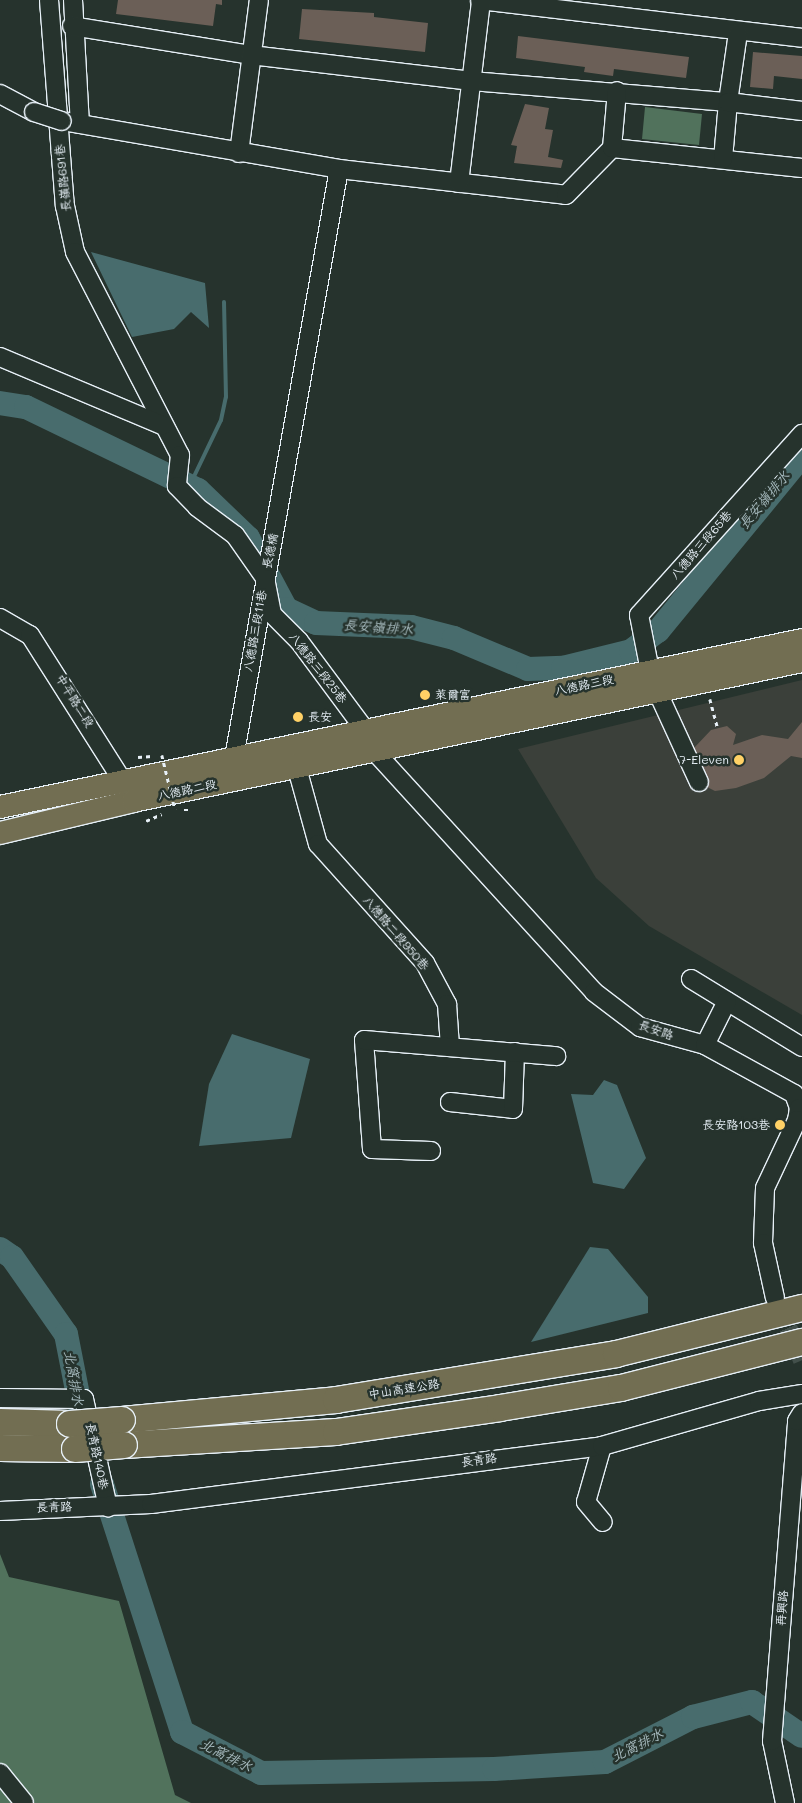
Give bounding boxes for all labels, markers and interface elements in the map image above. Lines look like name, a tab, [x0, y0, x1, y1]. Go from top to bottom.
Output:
street label: 長嶺路691巷	[52, 144, 74, 212]
water label: 長安嶺排水	[735, 468, 793, 532]
street label: 八德路三段65巷	[667, 508, 735, 582]
street label: 長德橋	[259, 532, 281, 570]
street label: 八德路三段11巷	[241, 589, 269, 673]
water label: 長安嶺排水	[342, 616, 414, 638]
street label: 八德路三段25巷	[286, 630, 350, 706]
street label: 中平路二段	[53, 672, 97, 730]
street label: 八德路三段	[553, 672, 615, 698]
place label: 萊爾富	[435, 688, 471, 702]
marker: 萊爾富	[419, 689, 431, 701]
place label: 長安	[308, 710, 332, 724]
marker: 長安	[292, 711, 304, 723]
place label: 7-Eleven	[680, 753, 729, 767]
marker: 7-Eleven	[733, 754, 745, 766]
street label: 八德路二段	[156, 777, 218, 803]
street label: 八德路二段950巷	[360, 893, 432, 973]
street label: 長安路	[637, 1017, 675, 1043]
place label: 長安路103巷	[702, 1118, 770, 1132]
marker: 長安路103巷	[774, 1119, 786, 1131]
water label: 北窩排水	[61, 1349, 87, 1407]
street label: 中山高速公路	[367, 1376, 441, 1402]
street label: 長青路140巷	[83, 1421, 111, 1491]
street label: 長青路	[460, 1450, 498, 1470]
street label: 長青路	[36, 1499, 72, 1515]
street label: 再興路	[773, 1589, 791, 1627]
water label: 北窩排水	[608, 1725, 666, 1765]
water label: 北窩排水	[197, 1735, 255, 1775]

